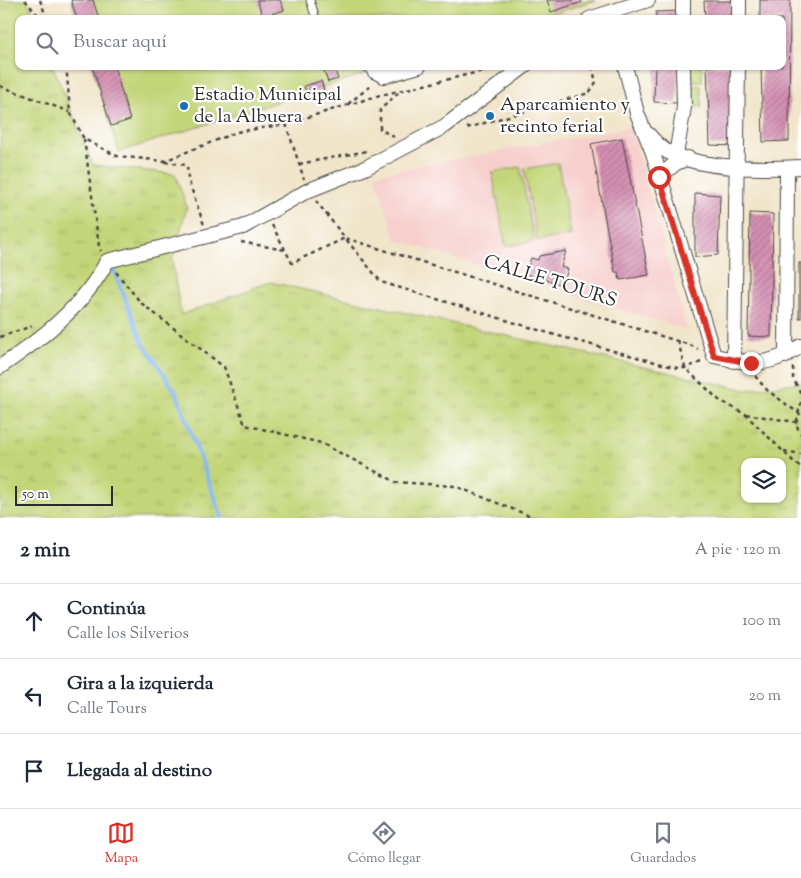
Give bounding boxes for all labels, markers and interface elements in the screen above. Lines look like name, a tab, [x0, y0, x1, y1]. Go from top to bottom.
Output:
search box	[15, 15, 786, 70]
icon: search	[33, 29, 61, 57]
text: Buscar aquí	[73, 29, 167, 56]
place label: Estadio Municipal de la Albuera	[194, 82, 342, 131]
place label: Aparcamiento y recinto ferial	[500, 92, 631, 141]
marker: Estadio Municipal de la Albuera	[178, 100, 190, 112]
marker: Aparcamiento y recinto ferial	[484, 110, 496, 122]
route start	[648, 166, 671, 189]
street label: CALLE TOURS	[480, 249, 620, 315]
route end	[740, 352, 763, 375]
map controls	[741, 458, 786, 503]
button: layers	[741, 458, 786, 503]
scale bar	[15, 483, 112, 506]
text: 50 m	[22, 485, 49, 505]
text: 2 min	[20, 536, 70, 566]
text: A pie · 120 m	[695, 539, 781, 562]
text: Continúa	[67, 596, 146, 623]
icon: ahead	[20, 607, 48, 635]
text: 100 m	[742, 610, 781, 633]
text: Calle los Silverios	[67, 623, 189, 646]
text: Gira a la izquierda	[67, 671, 213, 698]
icon: left	[20, 682, 48, 710]
text: 20 m	[748, 685, 781, 708]
text: Calle Tours	[67, 698, 147, 721]
icon: arrive	[20, 757, 48, 785]
text: Llegada al destino	[67, 758, 212, 785]
tab: Mapa	[105, 819, 138, 869]
tab: Cómo llegar	[348, 819, 421, 869]
tab: Guardados	[630, 819, 696, 869]

